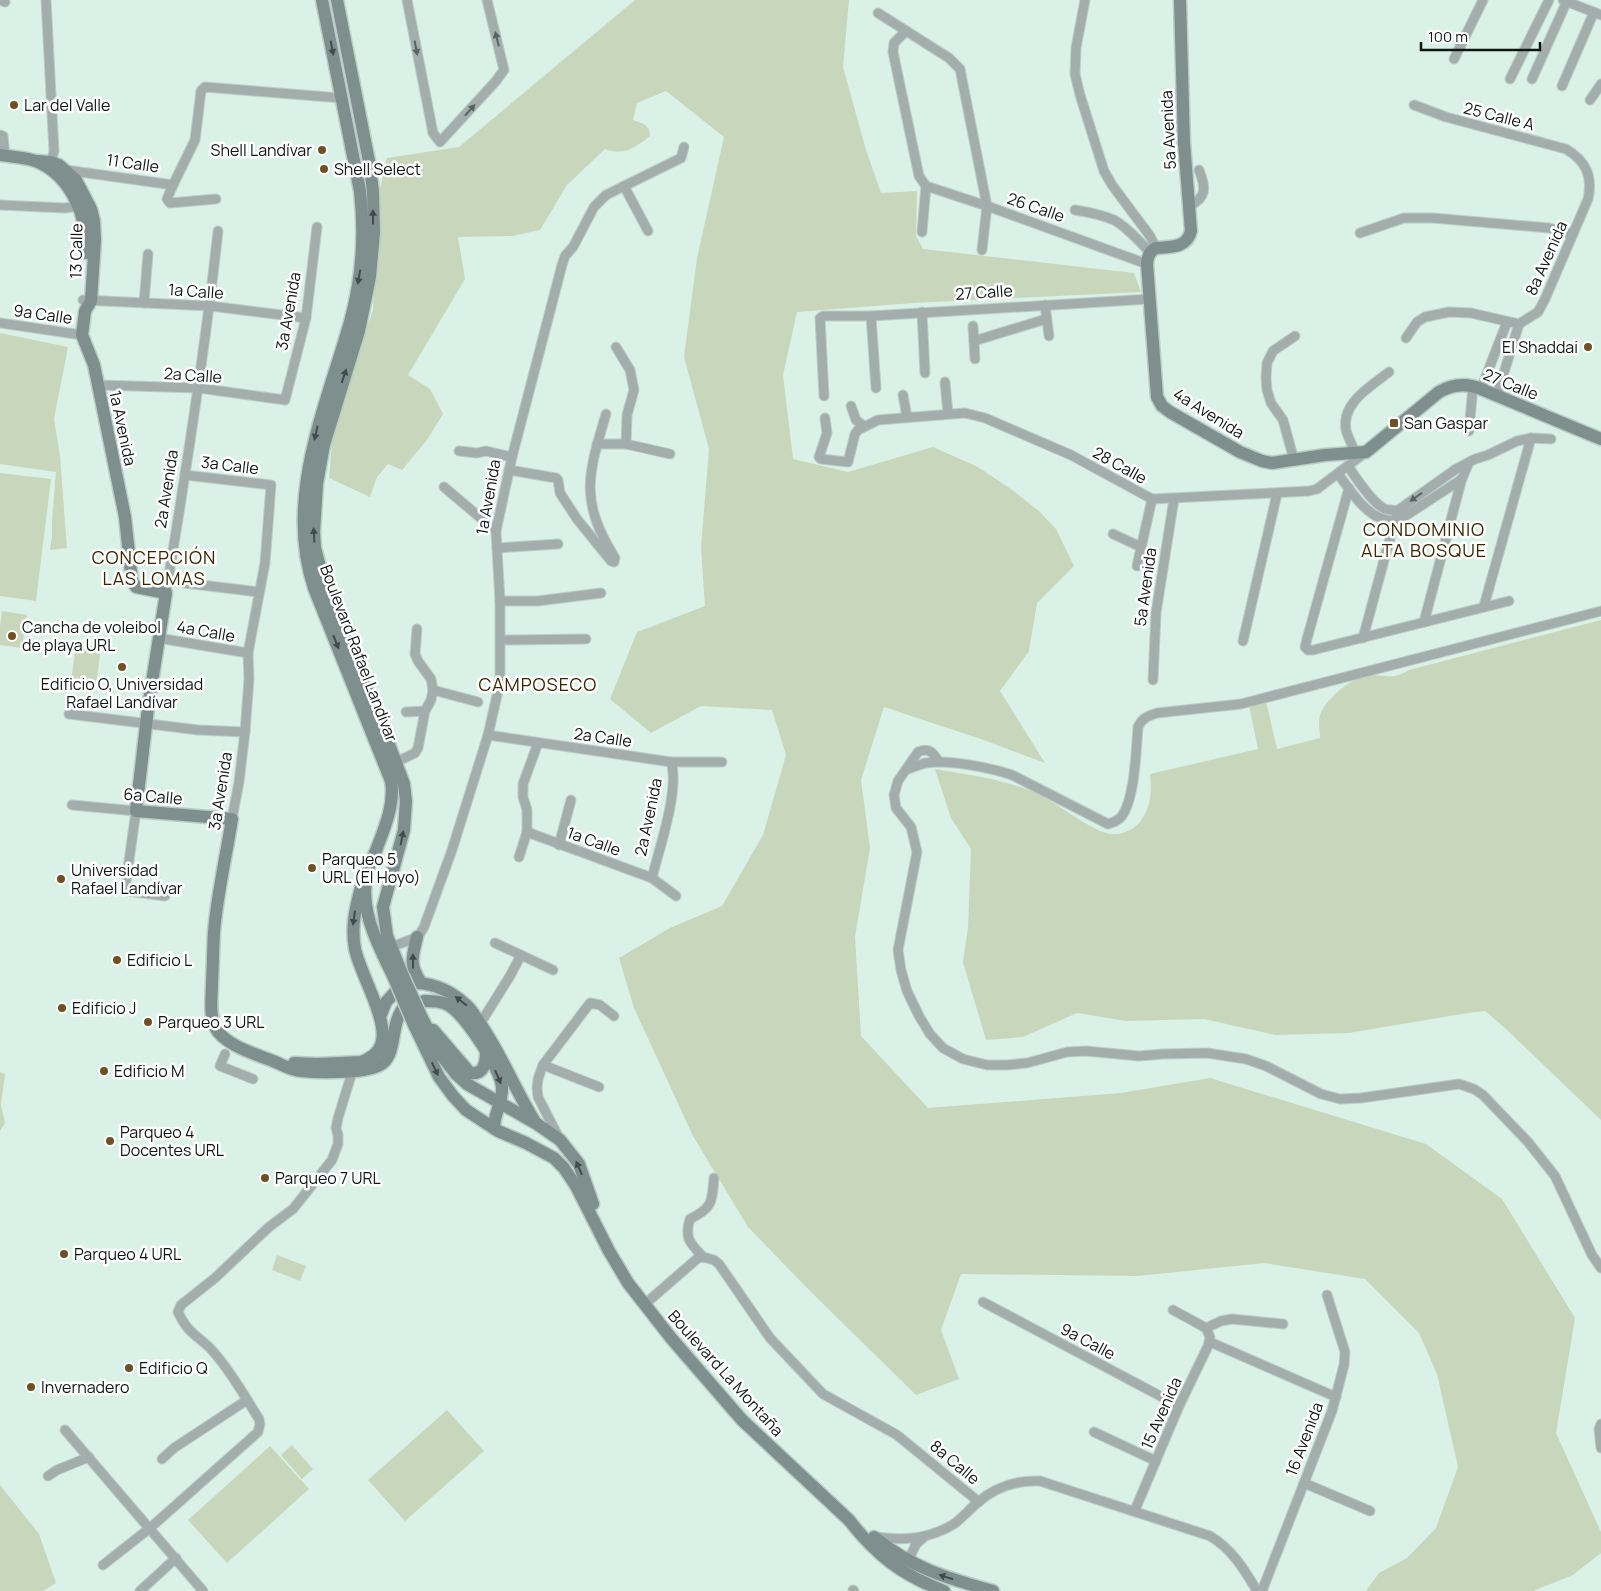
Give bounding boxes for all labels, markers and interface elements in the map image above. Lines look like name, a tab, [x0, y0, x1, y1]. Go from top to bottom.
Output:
scale bar	[1421, 20, 1540, 52]
text: 100 m	[1428, 26, 1468, 47]
one-way arrow	[493, 32, 501, 47]
one-way arrow	[328, 40, 336, 56]
one-way arrow	[412, 40, 420, 55]
street label: 5a Avenida	[1155, 90, 1181, 170]
place label: Lar del Valle	[24, 94, 110, 116]
street label: 25 Calle A	[1461, 97, 1537, 135]
marker: Lar del Valle	[8, 99, 20, 111]
one-way arrow	[465, 104, 476, 117]
place label: Shell Landívar	[211, 139, 312, 161]
marker: Shell Landívar	[316, 144, 328, 156]
street label: 11 Calle	[105, 148, 161, 178]
place label: Shell Select	[334, 158, 421, 180]
marker: Shell Select	[318, 163, 330, 175]
street label: 26 Calle	[1004, 187, 1068, 227]
one-way arrow	[369, 209, 377, 225]
street label: 8a Avenida	[1520, 217, 1572, 299]
street label: 13 Calle	[65, 223, 87, 279]
street label: 3a Avenida	[270, 270, 306, 352]
one-way arrow	[354, 270, 362, 286]
street label: 1a Calle	[168, 278, 224, 304]
street label: 27 Calle	[955, 279, 1013, 305]
street label: 9a Calle	[12, 299, 74, 329]
place label: El Shaddai	[1502, 336, 1578, 358]
marker: El Shaddai	[1582, 341, 1594, 353]
street label: 2a Calle	[163, 362, 223, 388]
street label: 27 Calle	[1480, 363, 1542, 405]
one-way arrow	[341, 368, 349, 383]
street label: 4a Avenida	[1169, 383, 1249, 443]
street label: 1a Avenida	[104, 388, 142, 468]
place label: San Gaspar	[1404, 412, 1488, 434]
marker: San Gaspar	[1388, 417, 1400, 429]
one-way arrow	[312, 426, 320, 441]
street label: 28 Calle	[1089, 441, 1151, 489]
street label: 2a Avenida	[149, 448, 183, 530]
street label: 3a Calle	[200, 451, 260, 479]
street label: 1a Avenida	[471, 457, 505, 537]
one-way arrow	[1409, 492, 1423, 502]
district label: CONDOMINIO ALTA BOSQUE	[1361, 517, 1487, 562]
one-way arrow	[310, 526, 318, 542]
district label: CONCEPCIÓN LAS LOMAS	[92, 545, 216, 590]
street label: 5a Avenida	[1129, 546, 1161, 628]
street label: Boulevard Rafael Landívar	[315, 561, 403, 745]
street label: 4a Calle	[175, 615, 237, 647]
place label: Cancha de voleibol de playa URL	[22, 616, 161, 656]
marker: Cancha de voleibol de playa URL	[6, 630, 18, 642]
one-way arrow	[332, 635, 340, 650]
marker: Edificio O, Universidad Rafael Landívar	[116, 661, 128, 673]
district label: CAMPOSECO	[479, 672, 597, 696]
place label: Edificio O, Universidad Rafael Landívar	[41, 673, 203, 713]
street label: 2a Calle	[573, 722, 633, 752]
street label: 3a Avenida	[203, 750, 237, 832]
street label: 2a Avenida	[629, 776, 667, 858]
street label: 6a Calle	[123, 782, 183, 810]
street label: 1a Calle	[564, 821, 624, 861]
one-way arrow	[399, 829, 407, 845]
place label: Parqueo 5 URL (El Hoyo)	[322, 848, 421, 888]
place label: Universidad Rafael Landívar	[71, 859, 183, 899]
marker: Parqueo 5 URL (El Hoyo)	[306, 862, 318, 874]
marker: Universidad Rafael Landívar	[55, 873, 67, 885]
one-way arrow	[350, 910, 358, 926]
place label: Edificio L	[127, 949, 192, 971]
one-way arrow	[409, 953, 417, 969]
marker: Edificio L	[111, 954, 123, 966]
one-way arrow	[455, 995, 468, 1006]
place label: Edificio J	[72, 997, 136, 1019]
marker: Edificio J	[56, 1002, 68, 1014]
place label: Parqueo 3 URL	[158, 1011, 264, 1033]
marker: Parqueo 3 URL	[142, 1016, 154, 1028]
place label: Edificio M	[114, 1060, 184, 1082]
one-way arrow	[431, 1062, 439, 1076]
marker: Edificio M	[98, 1065, 110, 1077]
one-way arrow	[494, 1070, 502, 1085]
place label: Parqueo 4 Docentes URL	[120, 1121, 224, 1161]
marker: Parqueo 4 Docentes URL	[104, 1135, 116, 1147]
one-way arrow	[575, 1161, 583, 1175]
place label: Parqueo 7 URL	[275, 1167, 381, 1189]
marker: Parqueo 7 URL	[259, 1172, 271, 1184]
place label: Parqueo 4 URL	[74, 1243, 181, 1265]
marker: Parqueo 4 URL	[58, 1248, 70, 1260]
street label: Boulevard La Montaña	[663, 1305, 789, 1441]
street label: 9a Calle	[1057, 1317, 1119, 1365]
place label: Edificio Q	[139, 1357, 208, 1379]
marker: Edificio Q	[123, 1362, 135, 1374]
street label: 15 Avenida	[1135, 1373, 1187, 1453]
place label: Invernadero	[41, 1376, 129, 1398]
marker: Invernadero	[25, 1381, 37, 1393]
street label: 16 Avenida	[1280, 1399, 1328, 1479]
street label: 8a Calle	[926, 1435, 984, 1489]
one-way arrow	[939, 1573, 954, 1581]

